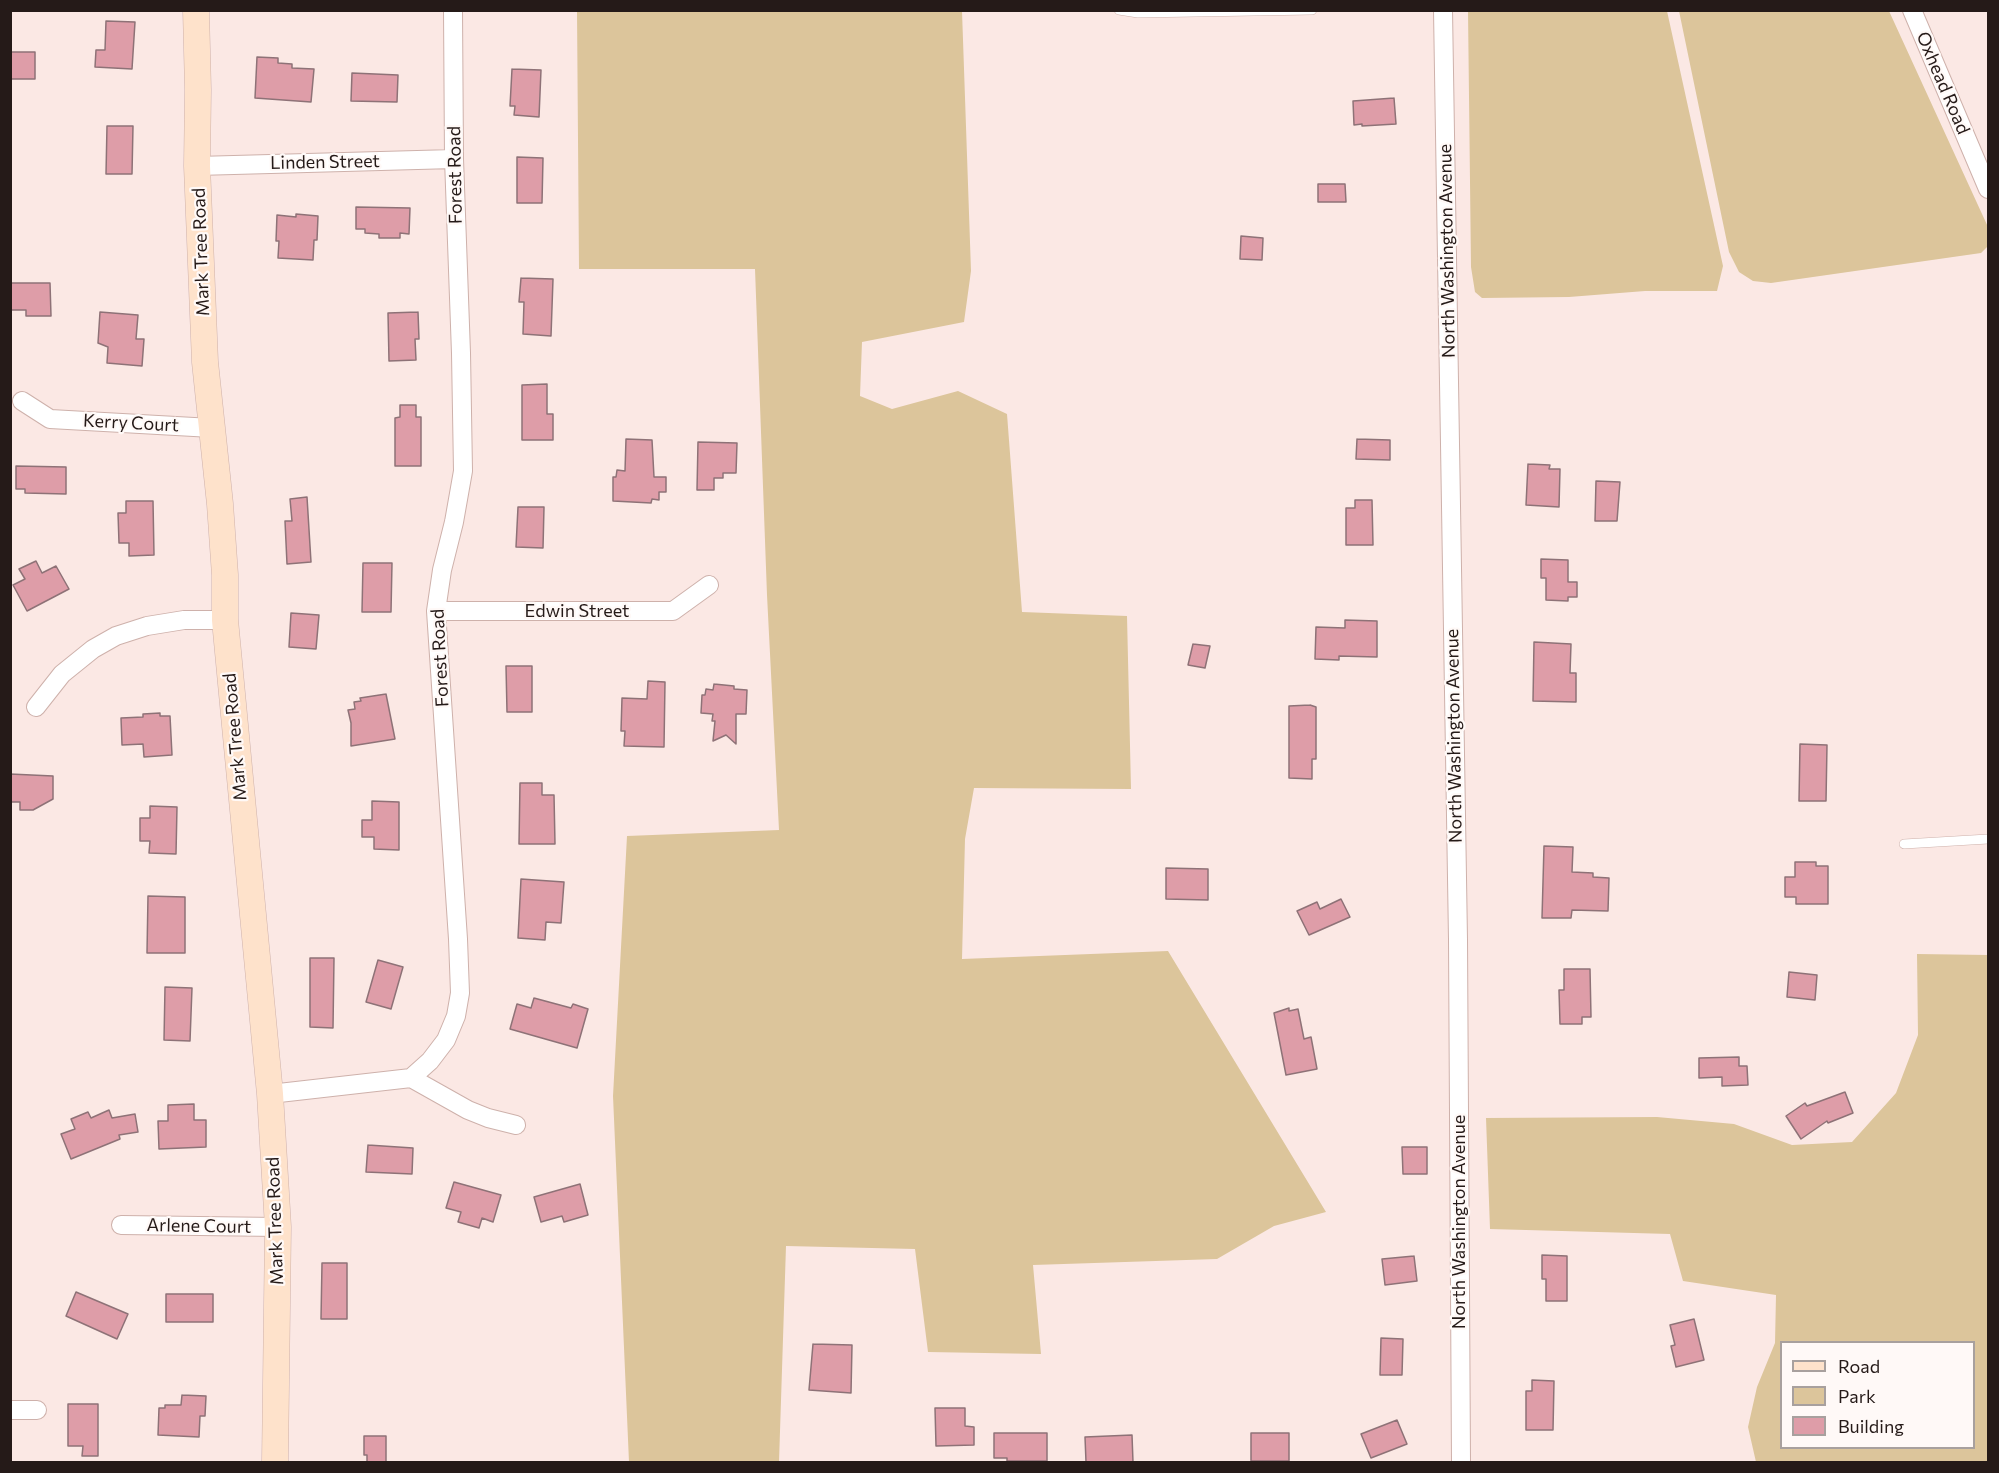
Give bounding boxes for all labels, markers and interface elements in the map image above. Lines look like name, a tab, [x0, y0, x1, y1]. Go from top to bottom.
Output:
street label: Oxhead Road	[1912, 29, 1974, 137]
street label: Forest Road	[443, 126, 467, 224]
street label: North Washington Avenue	[1434, 144, 1460, 358]
street label: Linden Street	[270, 150, 380, 174]
street label: Mark Tree Road	[188, 188, 214, 316]
street label: Kerry Court	[83, 410, 179, 436]
street label: Edwin Street	[525, 600, 629, 622]
street label: Forest Road	[427, 608, 453, 708]
street label: North Washington Avenue	[1441, 629, 1467, 843]
street label: Mark Tree Road	[219, 672, 251, 802]
street label: North Washington Avenue	[1448, 1115, 1470, 1329]
street label: Mark Tree Road	[262, 1157, 288, 1285]
street label: Arlene Court	[146, 1214, 252, 1238]
legend	[1780, 1341, 1975, 1449]
text: Road	[1838, 1355, 1880, 1377]
text: Park	[1838, 1385, 1876, 1407]
text: Building	[1838, 1415, 1904, 1437]

